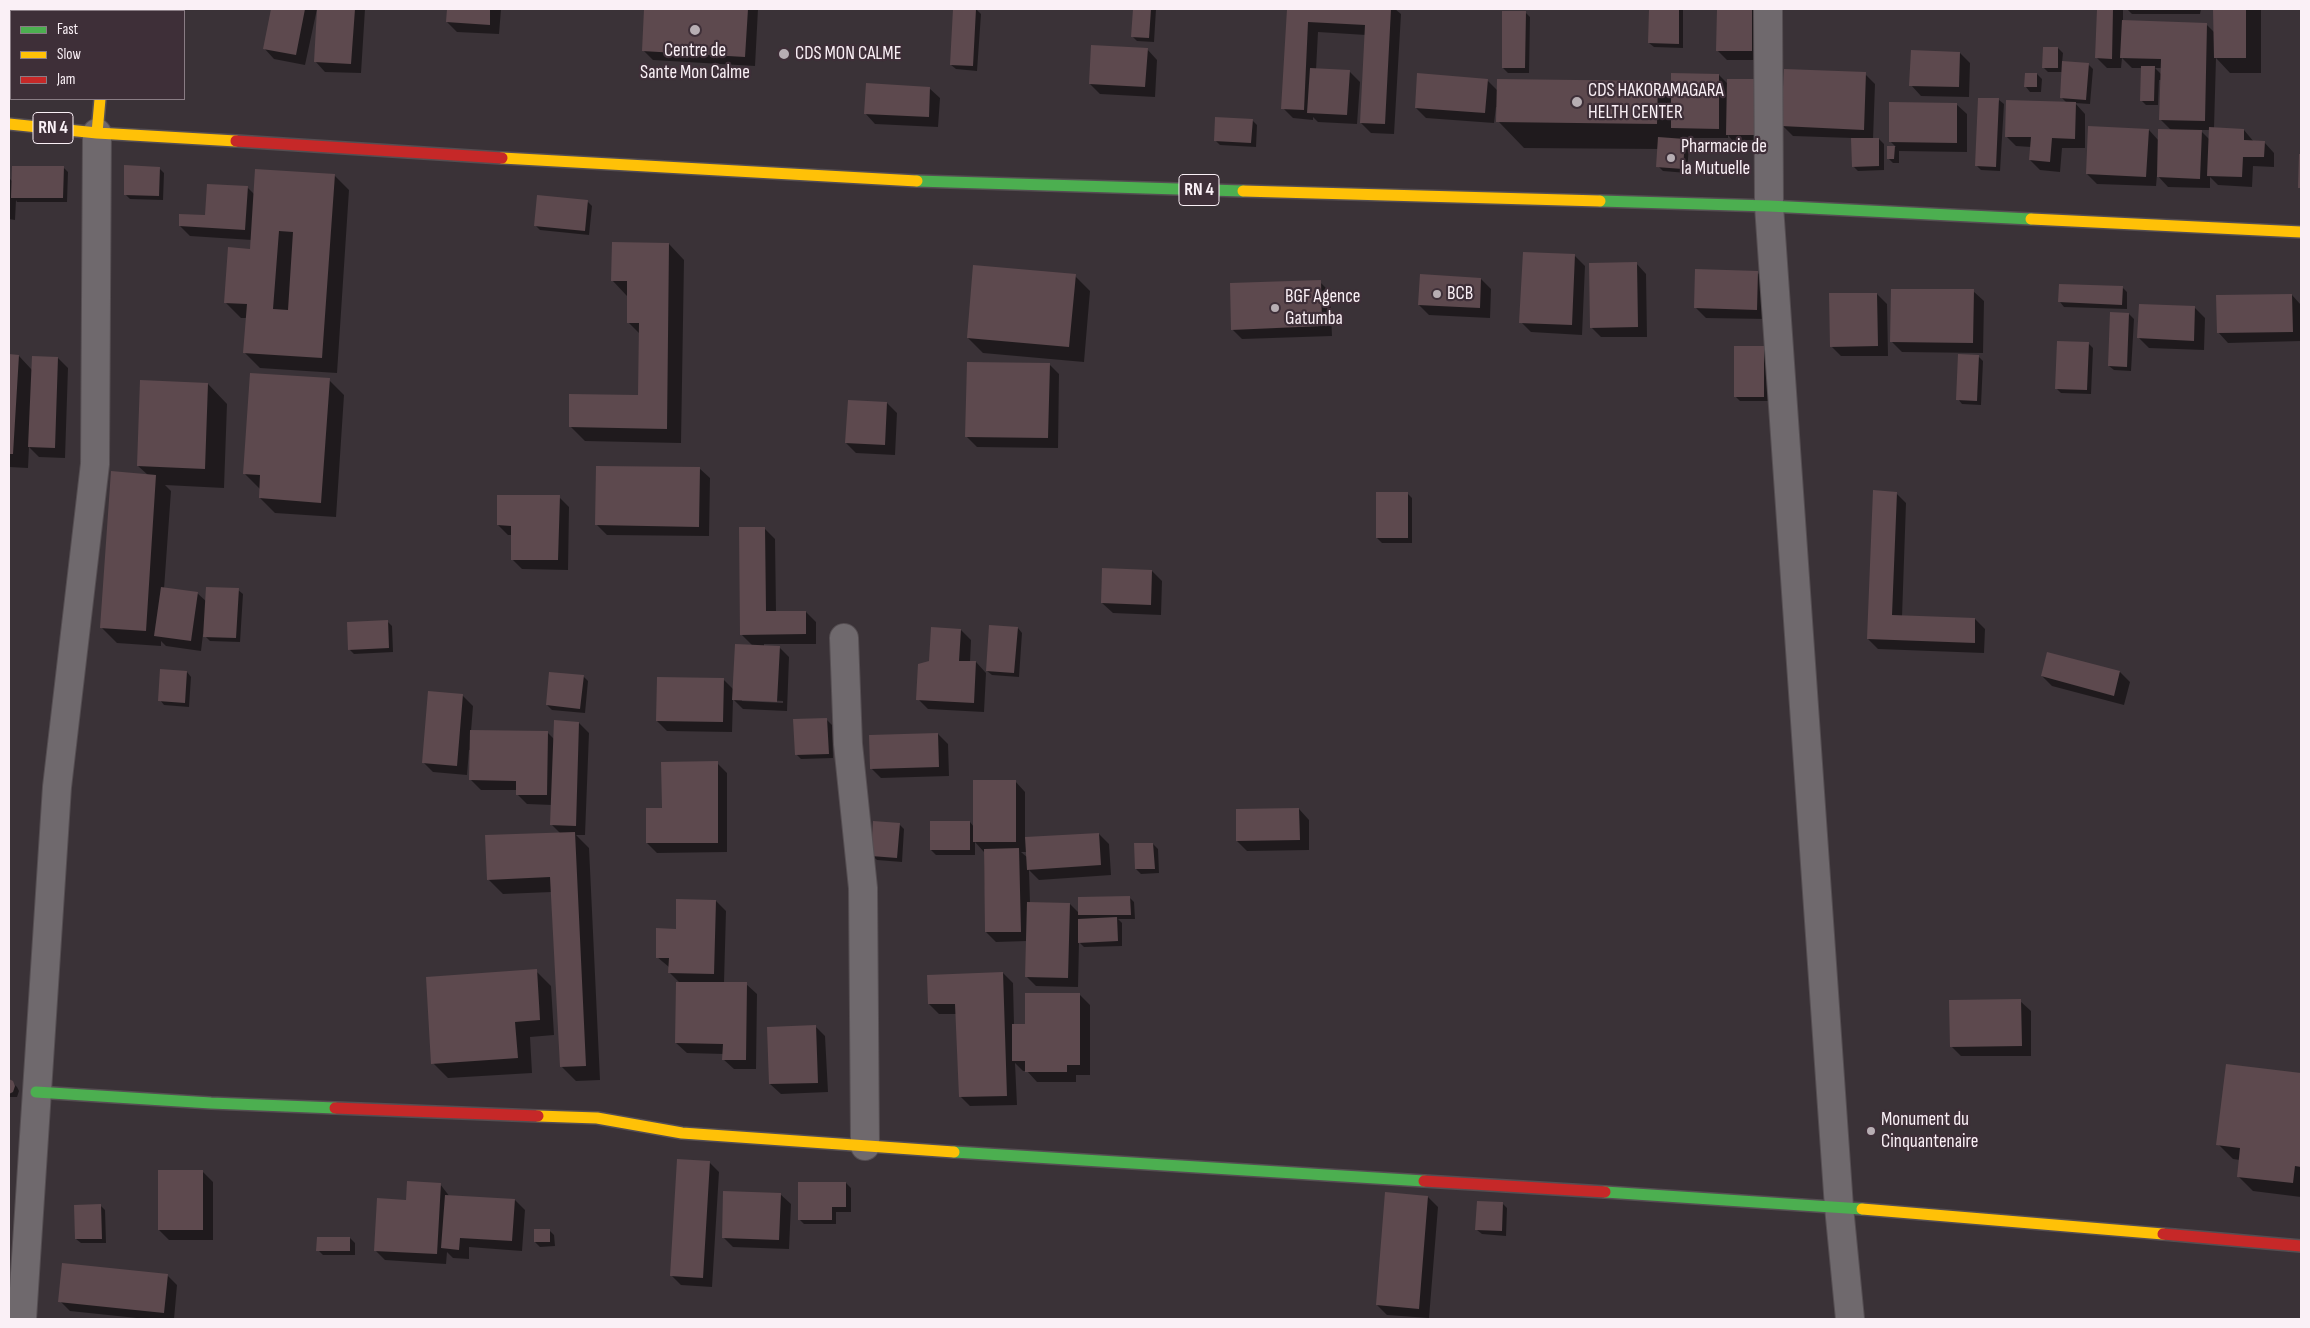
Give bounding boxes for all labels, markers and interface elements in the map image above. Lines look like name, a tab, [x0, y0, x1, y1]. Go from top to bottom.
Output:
legend	[10, 10, 185, 100]
text: Fast	[57, 20, 78, 39]
marker: Centre de Sante Mon Calme	[688, 23, 702, 37]
place label: Centre de Sante Mon Calme	[640, 40, 750, 84]
place label: CDS MON CALME	[795, 43, 901, 65]
text: Slow	[57, 45, 81, 64]
marker: CDS MON CALME	[777, 47, 791, 61]
text: Jam	[57, 70, 75, 89]
place label: CDS HAKORAMAGARA HELTH CENTER	[1588, 80, 1724, 124]
marker: CDS HAKORAMAGARA HELTH CENTER	[1570, 95, 1584, 109]
road number: RN 4	[33, 112, 73, 144]
place label: Pharmacie de la Mutuelle	[1681, 136, 1767, 180]
marker: Pharmacie de la Mutuelle	[1665, 152, 1677, 164]
road number: RN 4	[1179, 174, 1219, 206]
place label: BCB	[1447, 283, 1473, 305]
place label: BGF Agence Gatumba	[1285, 286, 1360, 330]
marker: BCB	[1431, 288, 1443, 300]
marker: BGF Agence Gatumba	[1269, 302, 1281, 314]
place label: Monument du Cinquantenaire	[1881, 1109, 1978, 1153]
marker: Monument du Cinquantenaire	[1865, 1125, 1877, 1137]

